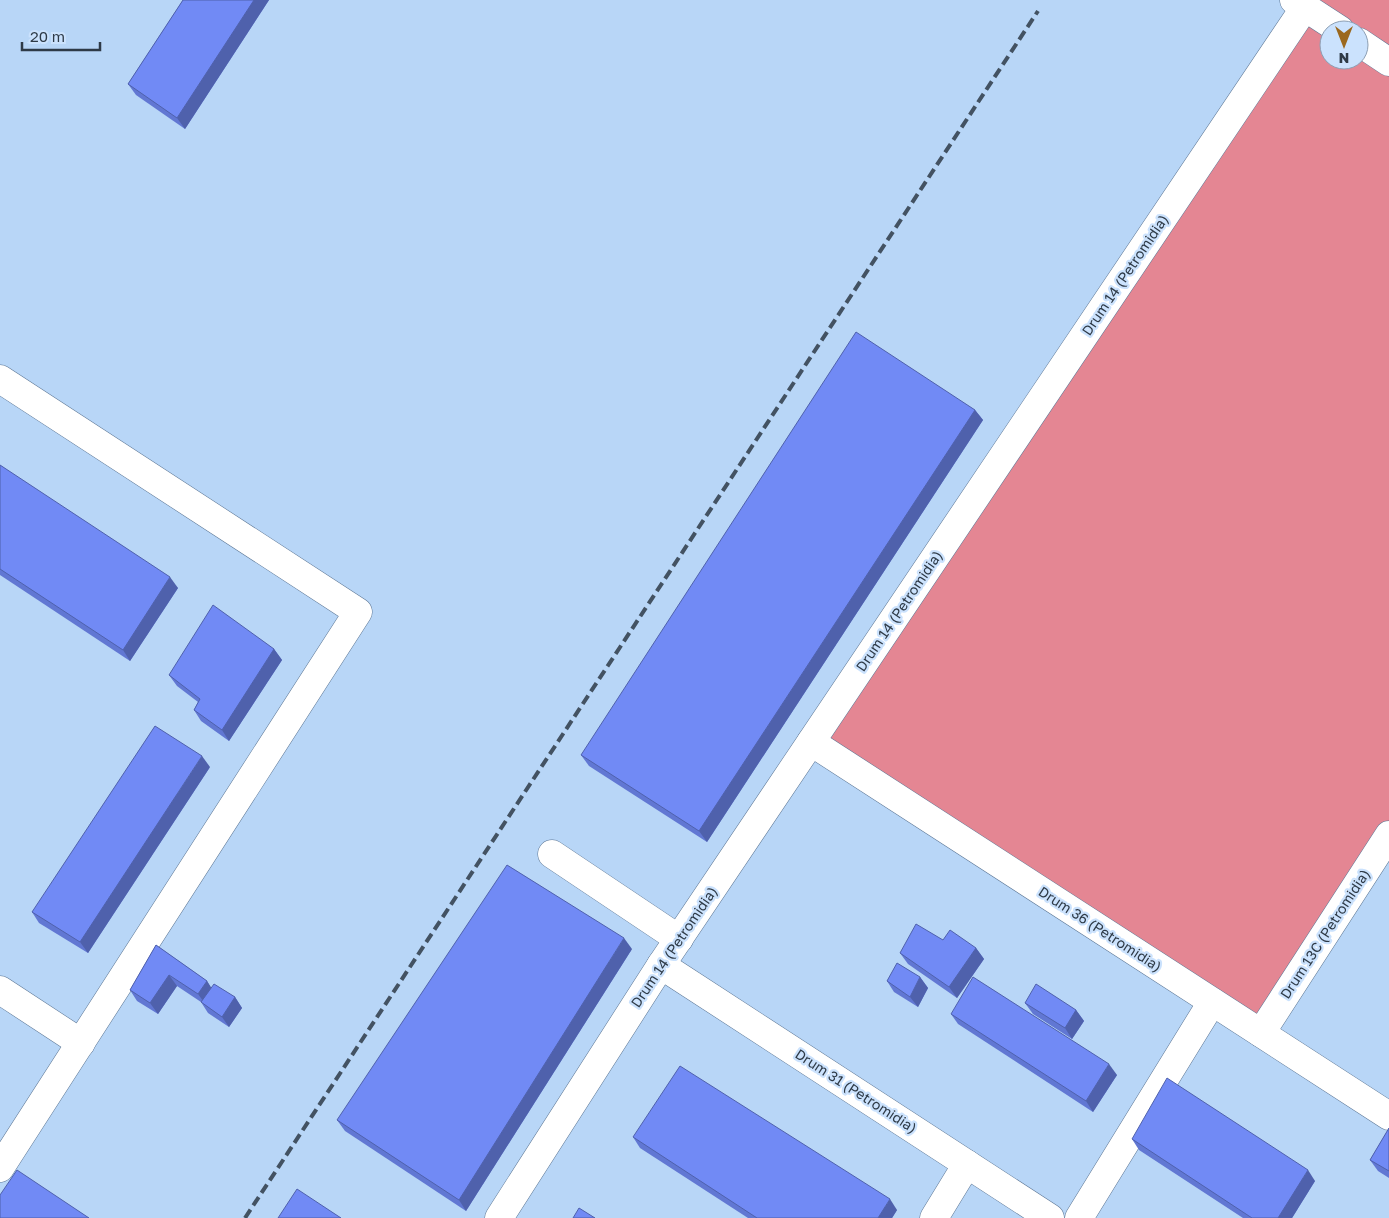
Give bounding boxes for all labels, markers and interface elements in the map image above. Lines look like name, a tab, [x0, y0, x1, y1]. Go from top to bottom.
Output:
scale bar	[22, 20, 100, 52]
north arrow	[1319, 20, 1369, 70]
text: 20 m	[30, 27, 65, 45]
text: N	[1339, 50, 1349, 67]
street label: Drum 14 (Petromidia)	[1078, 211, 1171, 338]
street label: Drum 14 (Petromidia)	[852, 547, 945, 674]
street label: Drum 13C (Petromidia)	[1276, 866, 1373, 1002]
street label: Drum 36 (Petromidia)	[1036, 882, 1165, 975]
street label: Drum 14 (Petromidia)	[627, 883, 720, 1010]
street label: Drum 31 (Petromidia)	[792, 1045, 920, 1136]

